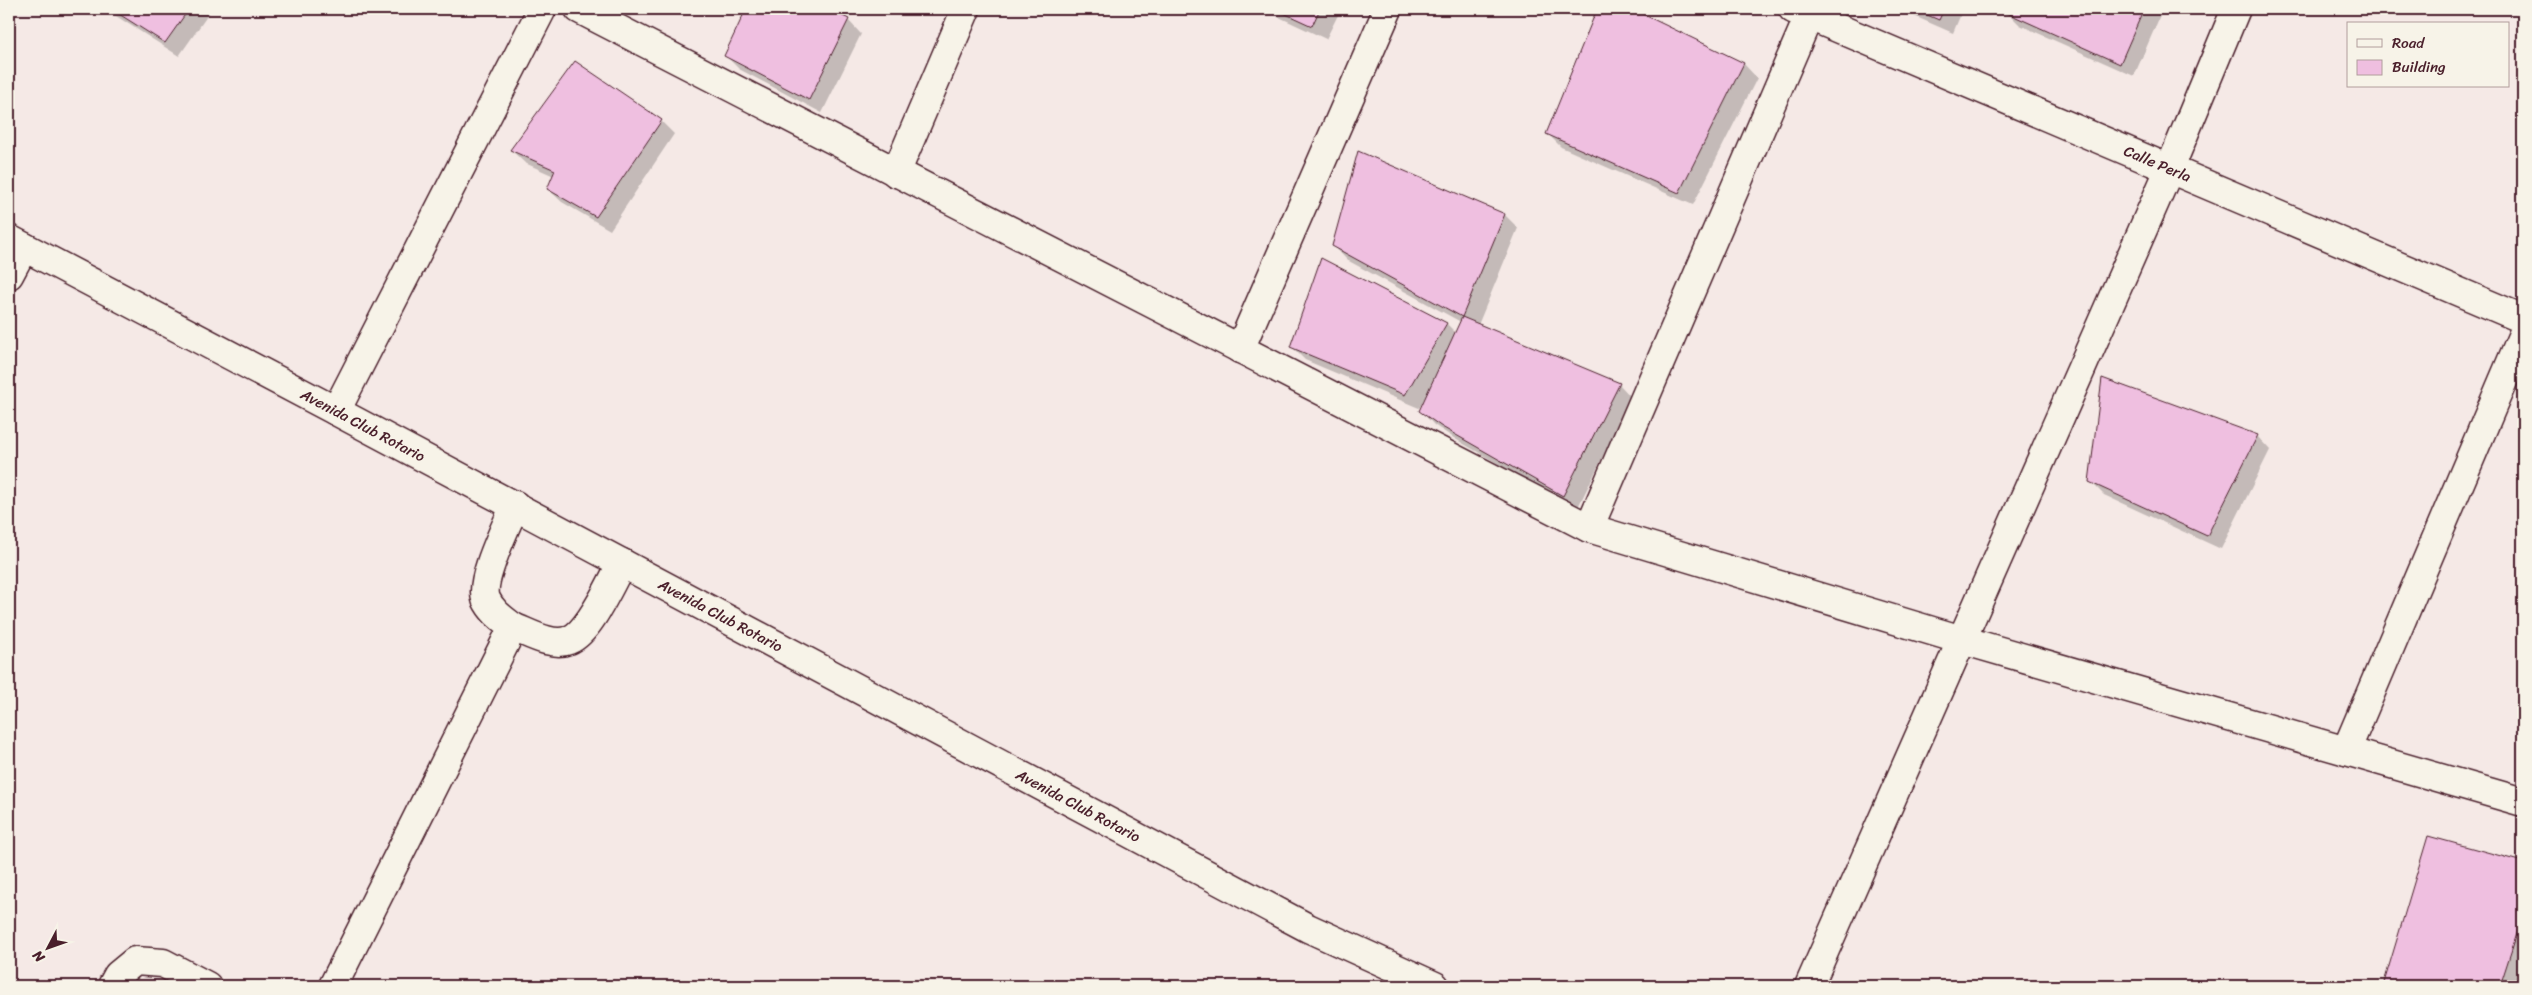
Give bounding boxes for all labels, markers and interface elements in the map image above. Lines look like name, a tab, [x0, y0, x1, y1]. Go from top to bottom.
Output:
legend	[2347, 22, 2510, 88]
text: Road	[2392, 30, 2425, 56]
text: Building	[2392, 54, 2446, 80]
street label: Calle Perla	[2120, 138, 2196, 190]
street label: Avenida Club Rotario	[295, 381, 430, 469]
street label: Avenida Club Rotario	[653, 571, 788, 660]
street label: Avenida Club Rotario	[1010, 761, 1145, 850]
north arrow	[22, 922, 72, 972]
text: N	[26, 944, 52, 969]

